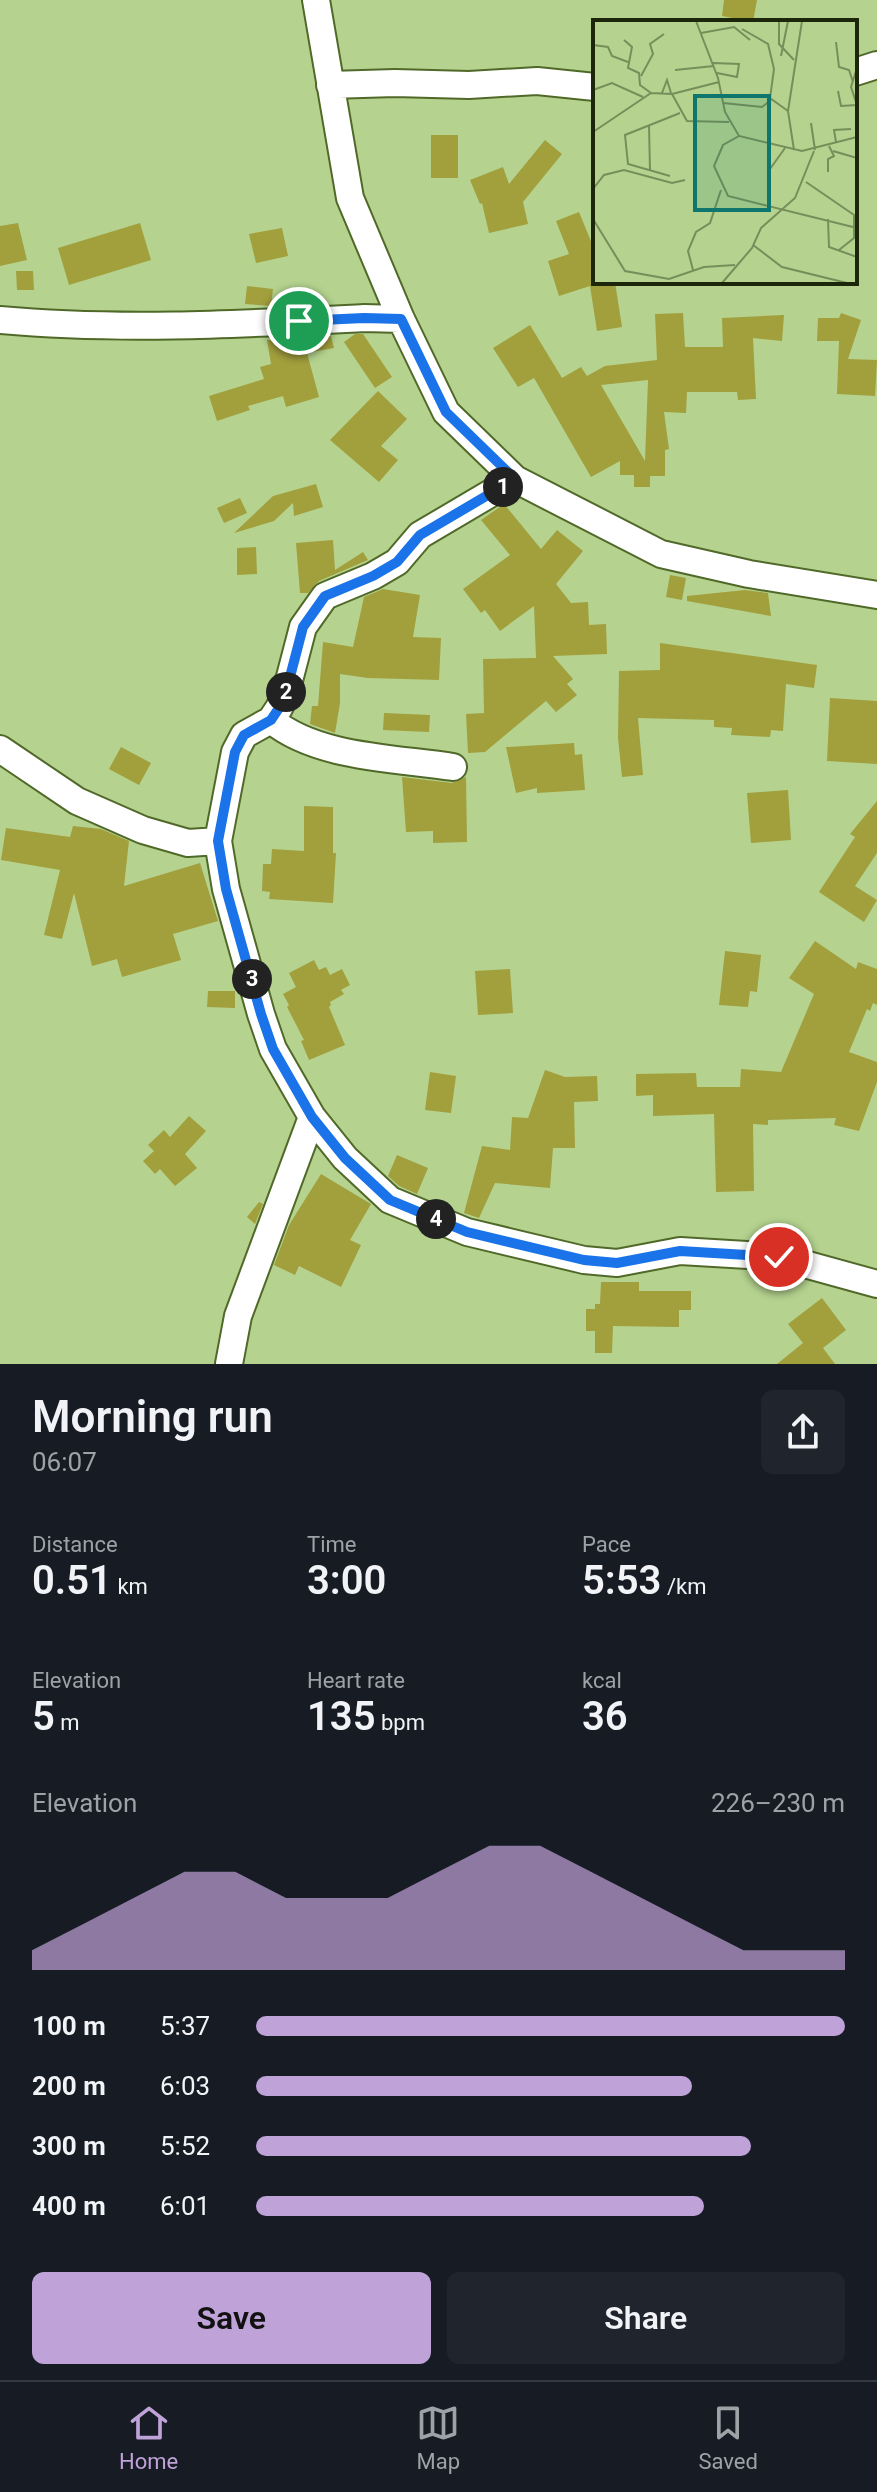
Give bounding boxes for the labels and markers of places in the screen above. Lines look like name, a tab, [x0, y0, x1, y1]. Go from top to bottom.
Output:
pin	[265, 287, 333, 355]
pin: 1	[483, 467, 523, 507]
pin: 2	[266, 672, 306, 712]
pin: 3	[232, 959, 272, 999]
pin: 4	[416, 1199, 456, 1239]
pin	[745, 1223, 813, 1291]

